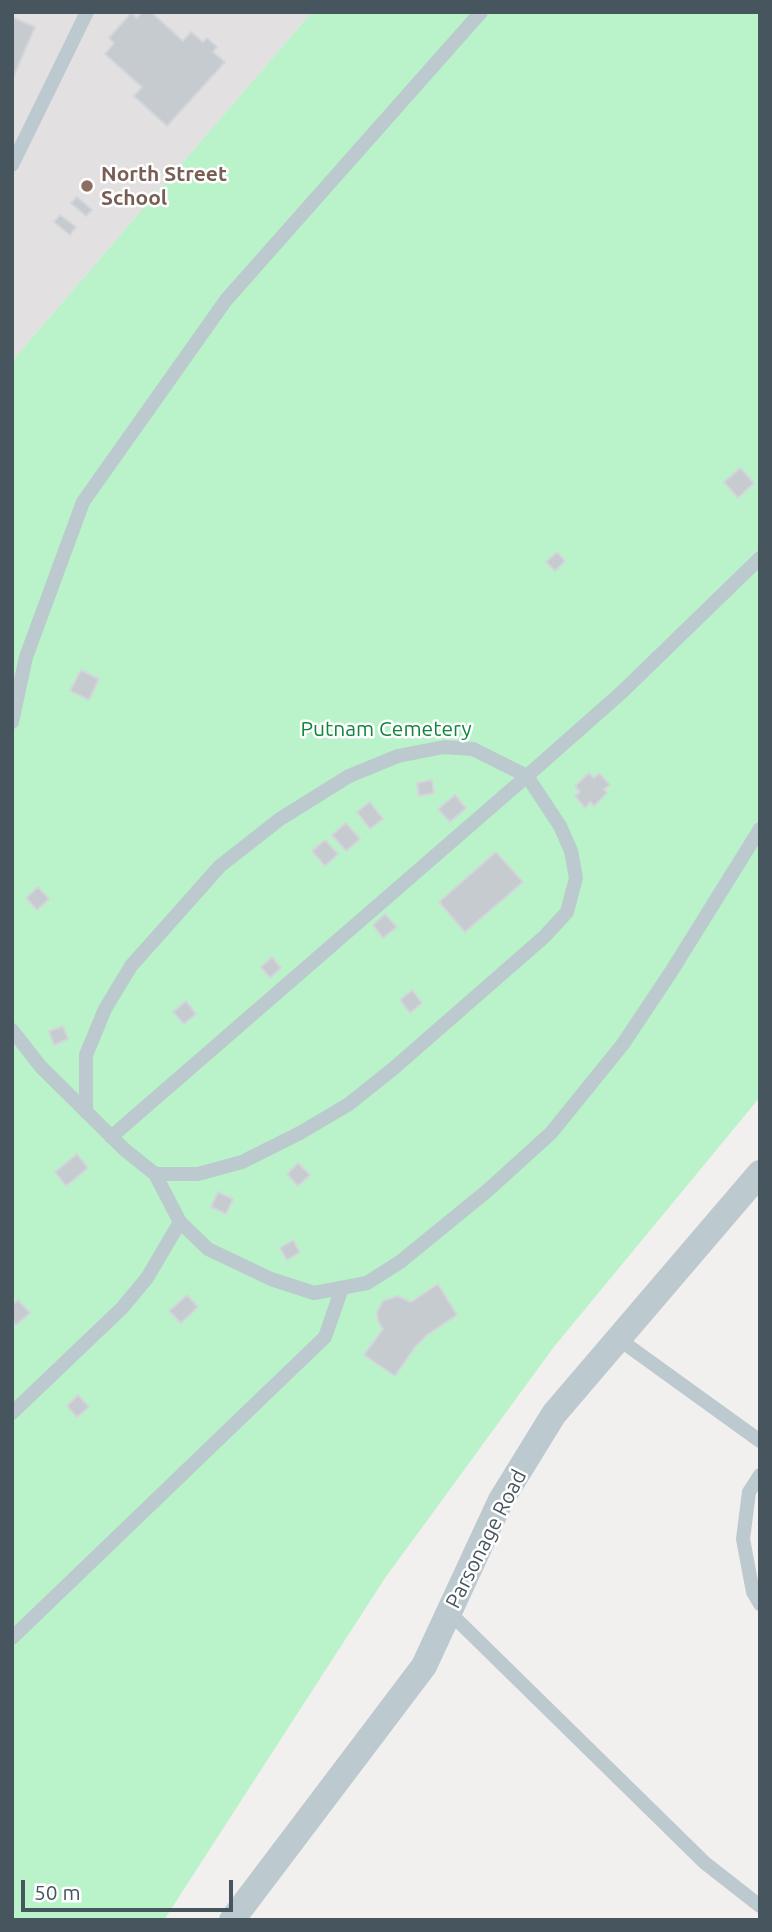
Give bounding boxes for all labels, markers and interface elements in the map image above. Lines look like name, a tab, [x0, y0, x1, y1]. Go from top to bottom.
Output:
place label: North Street School	[101, 161, 227, 211]
marker: North Street School	[79, 178, 95, 194]
park label: Putnam Cemetery	[300, 716, 472, 742]
street label: Parsonage Road	[440, 1465, 532, 1613]
scale bar	[24, 1866, 236, 1910]
text: 50 m	[34, 1880, 81, 1904]

